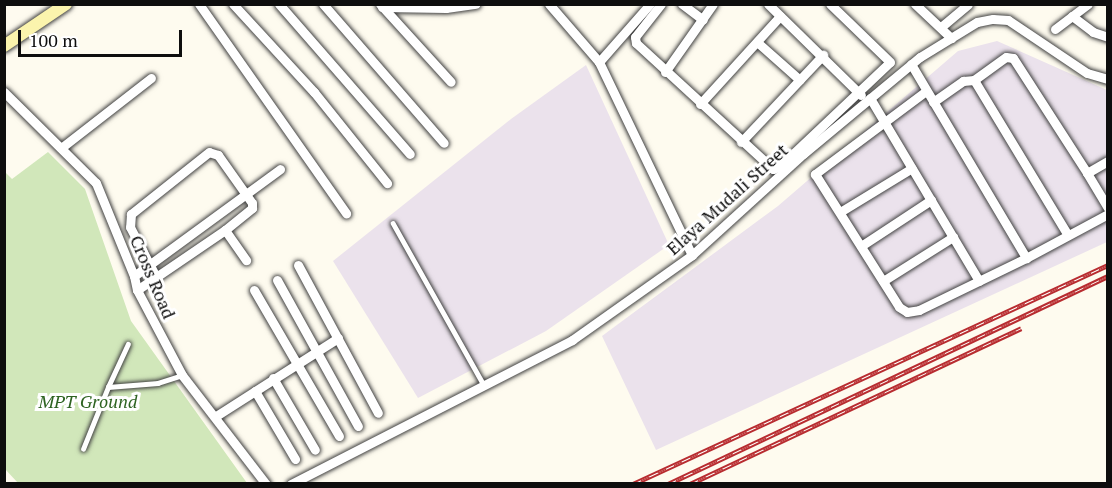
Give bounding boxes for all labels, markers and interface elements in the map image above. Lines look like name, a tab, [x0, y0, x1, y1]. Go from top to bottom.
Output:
scale bar	[21, 18, 184, 56]
text: 100 m	[29, 28, 78, 52]
street label: Elaya Mudali Street	[662, 139, 792, 259]
street label: Cross Road	[126, 232, 180, 322]
park label: MPT Ground	[39, 390, 137, 412]

